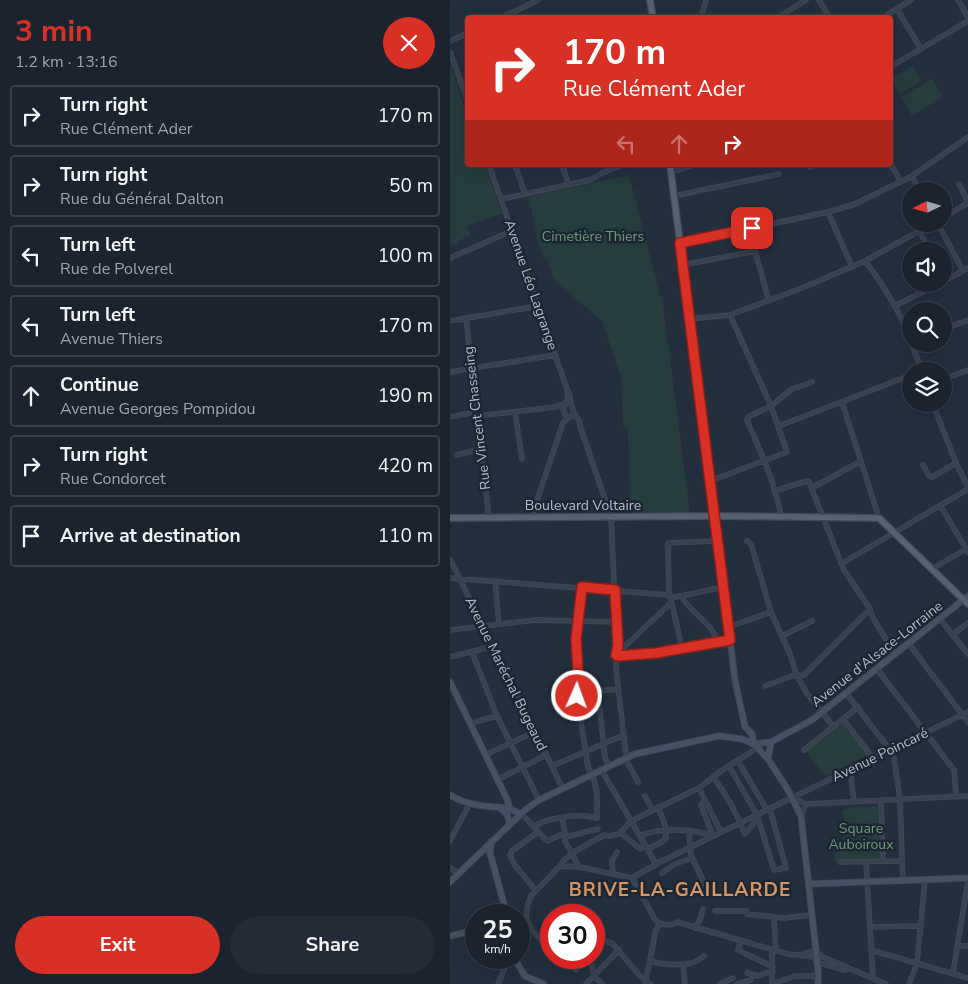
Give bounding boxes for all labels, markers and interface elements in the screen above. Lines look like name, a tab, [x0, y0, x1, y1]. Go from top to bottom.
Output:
text: 3 min	[15, 11, 93, 52]
button: close	[383, 17, 435, 69]
text: 170 m	[563, 29, 666, 76]
icon: right	[480, 35, 545, 100]
text: 1.2 km · 13:16	[15, 51, 118, 73]
text: Rue Clément Ader	[563, 74, 745, 104]
text: Turn right	[60, 92, 147, 118]
icon: right	[17, 102, 45, 130]
text: 170 m	[378, 103, 433, 129]
text: Rue Clément Ader	[60, 118, 192, 140]
icon: left	[612, 130, 640, 158]
icon: ahead	[665, 130, 693, 158]
icon: right	[718, 130, 746, 158]
text: Turn right	[60, 162, 147, 188]
icon: right	[17, 172, 45, 200]
text: 50 m	[389, 173, 433, 199]
north arrow	[902, 182, 952, 232]
map controls	[902, 182, 952, 412]
text: Rue du Général Dalton	[60, 188, 224, 210]
pin	[731, 207, 773, 249]
icon: arrive	[738, 214, 766, 242]
street label: Avenue Léo Lagrange	[500, 217, 562, 353]
park label: Cimetière Thiers	[542, 227, 644, 246]
text: Turn left	[60, 232, 135, 258]
icon: left	[17, 242, 45, 270]
button: sound	[902, 242, 952, 292]
text: 100 m	[378, 243, 433, 269]
text: Rue de Polverel	[60, 258, 173, 280]
text: Turn left	[60, 302, 135, 328]
button: search	[902, 302, 952, 352]
icon: left	[17, 312, 45, 340]
text: 170 m	[378, 313, 433, 339]
text: Avenue Thiers	[60, 328, 163, 350]
street label: Rue Vincent Chasseing	[459, 345, 495, 491]
button: layers	[902, 362, 952, 412]
text: Continue	[60, 372, 139, 398]
icon: ahead	[17, 382, 45, 410]
text: 190 m	[378, 383, 433, 409]
text: Avenue Georges Pompidou	[60, 398, 256, 420]
text: Turn right	[60, 442, 147, 468]
icon: right	[17, 452, 45, 480]
text: 420 m	[378, 453, 433, 479]
text: Rue Condorcet	[60, 468, 166, 490]
street label: Boulevard Voltaire	[525, 496, 641, 515]
icon: arrive	[17, 522, 45, 550]
text: Arrive at destination	[60, 523, 241, 549]
text: 110 m	[378, 523, 433, 549]
street label: Avenue Maréchal Bugeaud	[460, 594, 552, 754]
street label: Avenue d'Alsace-Lorraine	[807, 597, 947, 711]
position arrow	[550, 669, 602, 721]
street label: Avenue Poincaré	[829, 723, 931, 787]
park label: Square Auboiroux	[828, 819, 894, 854]
district label: BRIVE-LA-GAILLARDE	[569, 877, 791, 903]
speed limit sign: 30	[540, 904, 605, 969]
text: 25	[482, 913, 513, 947]
button: Exit	[15, 916, 220, 974]
button: Share	[230, 916, 435, 974]
text: km/h	[484, 941, 511, 957]

